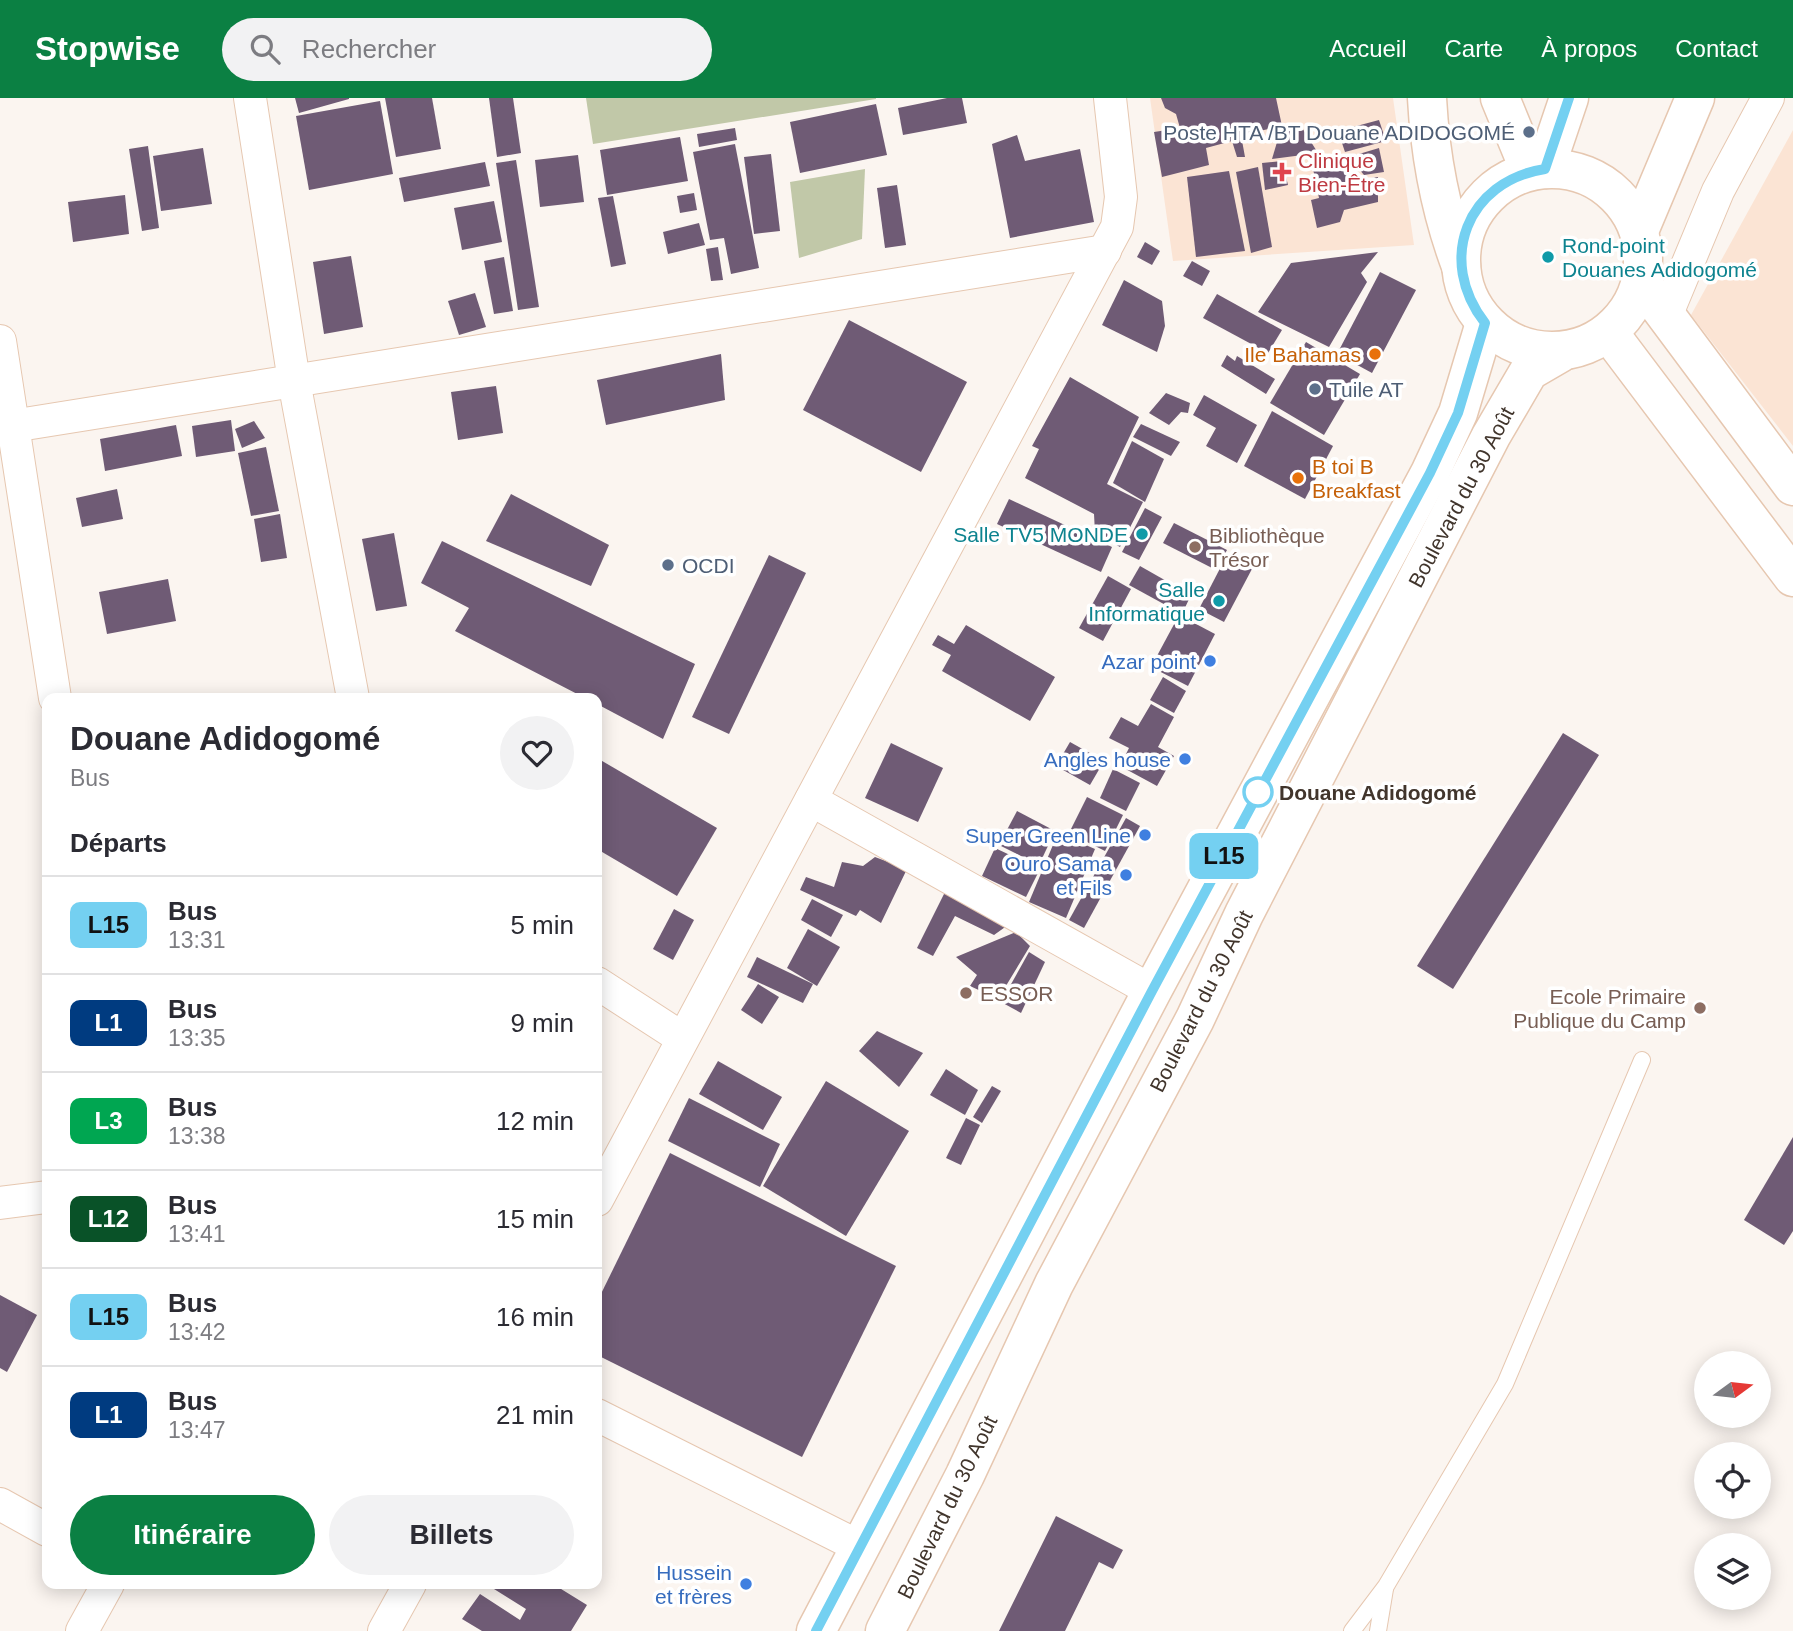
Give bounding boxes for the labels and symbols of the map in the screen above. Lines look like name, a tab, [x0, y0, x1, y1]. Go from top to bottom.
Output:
place label: Poste HTA /BT Douane ADIDOGOMÉ	[1163, 121, 1515, 144]
marker: Poste HTA /BT Douane ADIDOGOMÉ	[1521, 124, 1537, 140]
place label: Clinique Bien-Être	[1298, 149, 1386, 196]
marker: Clinique Bien-Être	[1272, 162, 1292, 182]
place label: Rond-point Douanes Adidogomé	[1562, 234, 1757, 281]
marker: Rond-point Douanes Adidogomé	[1540, 249, 1556, 265]
place label: Ile Bahamas	[1244, 343, 1361, 366]
marker: Ile Bahamas	[1367, 346, 1383, 362]
place label: Tuile AT	[1329, 378, 1404, 401]
marker: Tuile AT	[1307, 381, 1323, 397]
street label: Boulevard du 30 Août	[1404, 403, 1518, 591]
place label: B toi B Breakfast	[1312, 455, 1401, 502]
marker: B toi B Breakfast	[1290, 470, 1306, 486]
place label: Salle TV5 MONDE	[953, 523, 1128, 546]
place label: Bibliothèque Trésor	[1209, 524, 1325, 571]
marker: Salle TV5 MONDE	[1134, 526, 1150, 542]
marker: Bibliothèque Trésor	[1187, 539, 1203, 555]
place label: OCDI	[682, 554, 735, 577]
marker: OCDI	[660, 557, 676, 573]
place label: Salle Informatique	[1088, 578, 1205, 625]
marker: Salle Informatique	[1211, 593, 1227, 609]
place label: Azar point	[1101, 650, 1196, 673]
marker: Azar point	[1202, 653, 1218, 669]
place label: Angles house	[1044, 748, 1171, 771]
marker: Angles house	[1177, 751, 1193, 767]
marker: Douane Adidogomé	[1243, 777, 1273, 807]
place label: Douane Adidogomé	[1279, 781, 1477, 804]
place label: Super Green Line	[965, 824, 1131, 847]
marker: Super Green Line	[1137, 827, 1153, 843]
line badge: L15	[1184, 833, 1264, 879]
place label: Ouro Sama et Fils	[1005, 852, 1112, 899]
marker: Ouro Sama et Fils	[1118, 867, 1134, 883]
street label: Boulevard du 30 Août	[1145, 906, 1257, 1096]
place label: ESSOR	[980, 982, 1054, 1005]
marker: ESSOR	[958, 985, 974, 1001]
place label: Ecole Primaire Publique du Camp	[1513, 985, 1686, 1032]
marker: Ecole Primaire Publique du Camp	[1692, 1000, 1708, 1016]
north arrow	[1694, 1351, 1771, 1428]
street label: Boulevard du 30 Août	[893, 1412, 1001, 1602]
place label: Hussein et frères	[655, 1561, 732, 1608]
marker: Hussein et frères	[738, 1576, 754, 1592]

